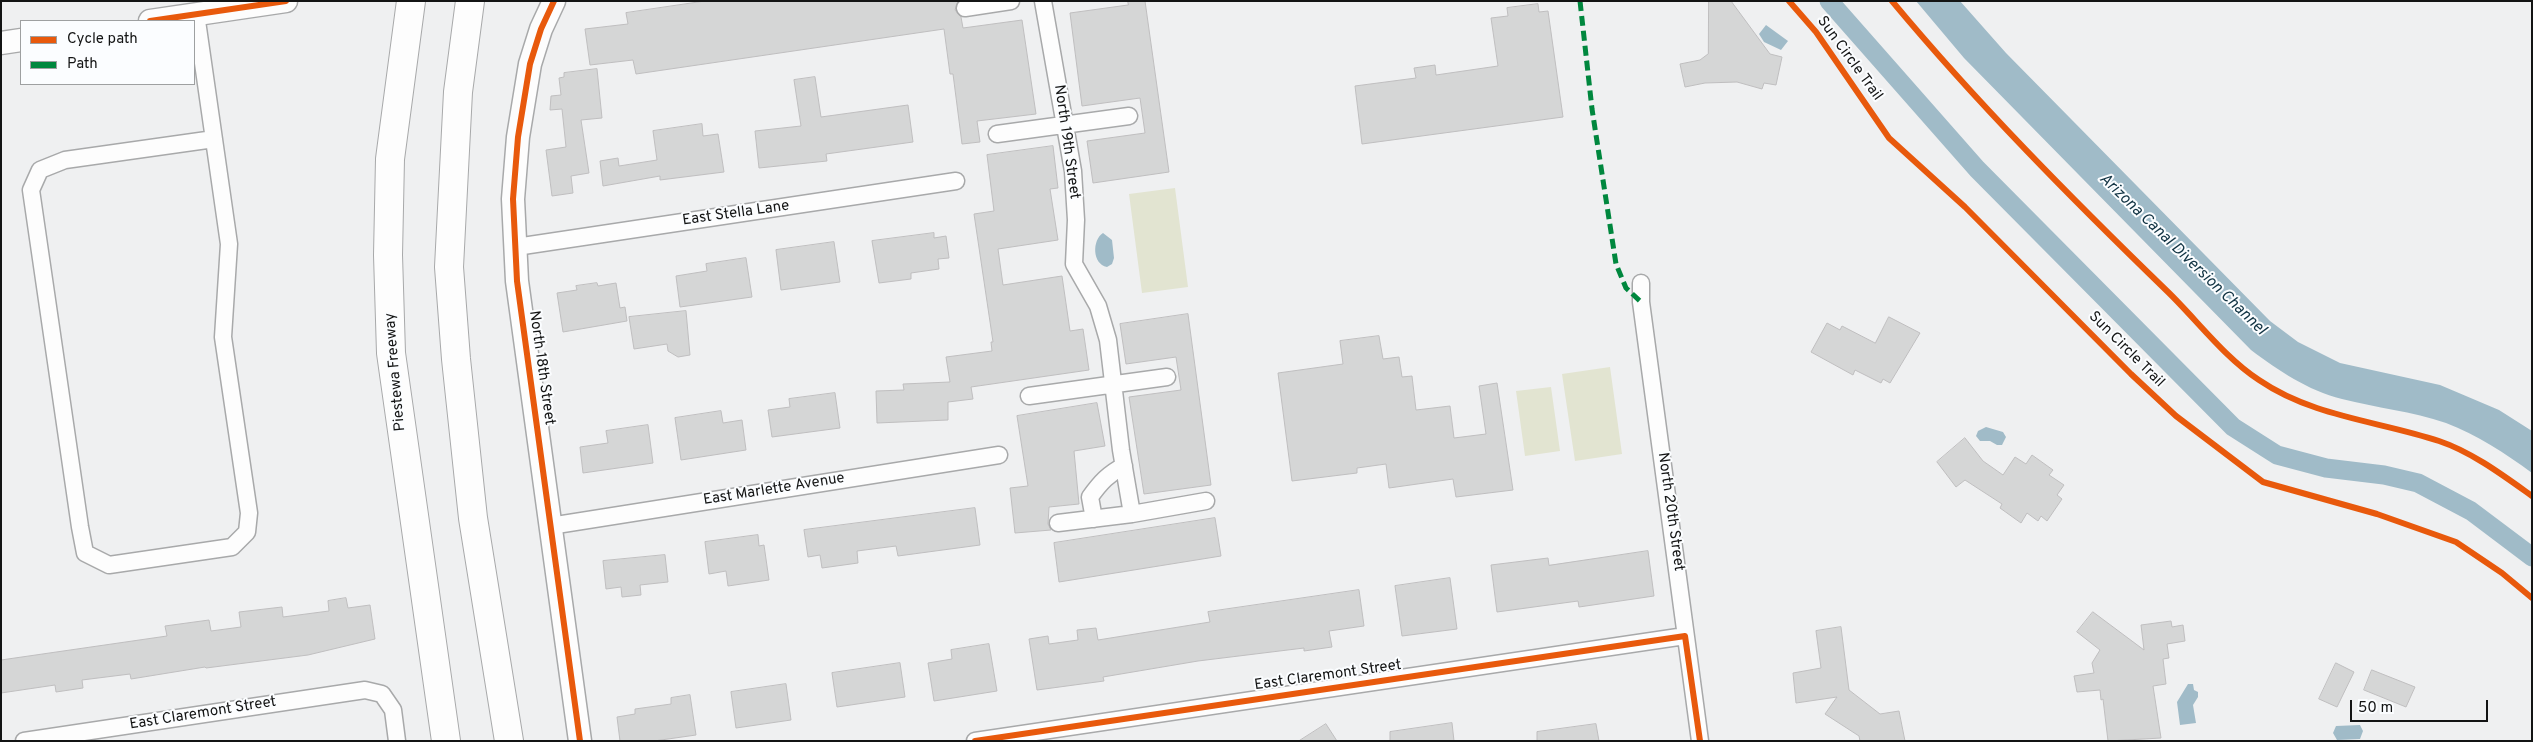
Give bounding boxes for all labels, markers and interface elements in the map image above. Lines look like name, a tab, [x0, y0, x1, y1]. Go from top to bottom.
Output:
street label: Sun Circle Trail	[1812, 13, 1886, 105]
legend	[20, 20, 195, 85]
text: Cycle path	[67, 30, 138, 49]
text: Path	[67, 55, 98, 74]
street label: North 19th Street	[1049, 84, 1083, 200]
water label: Arizona Canal Diversion Channel	[2094, 170, 2270, 340]
street label: East Stella Lane	[681, 198, 791, 230]
street label: Sun Circle Trail	[2084, 308, 2168, 392]
street label: North 18th Street	[524, 310, 558, 426]
street label: Piestewa Freeway	[382, 312, 410, 432]
street label: North 20th Street	[1653, 451, 1687, 573]
street label: East Marlette Avenue	[702, 470, 846, 510]
street label: East Claremont Street	[1253, 657, 1403, 695]
scale bar	[2353, 690, 2490, 722]
street label: East Claremont Street	[128, 694, 278, 734]
text: 50 m	[2358, 699, 2393, 718]

